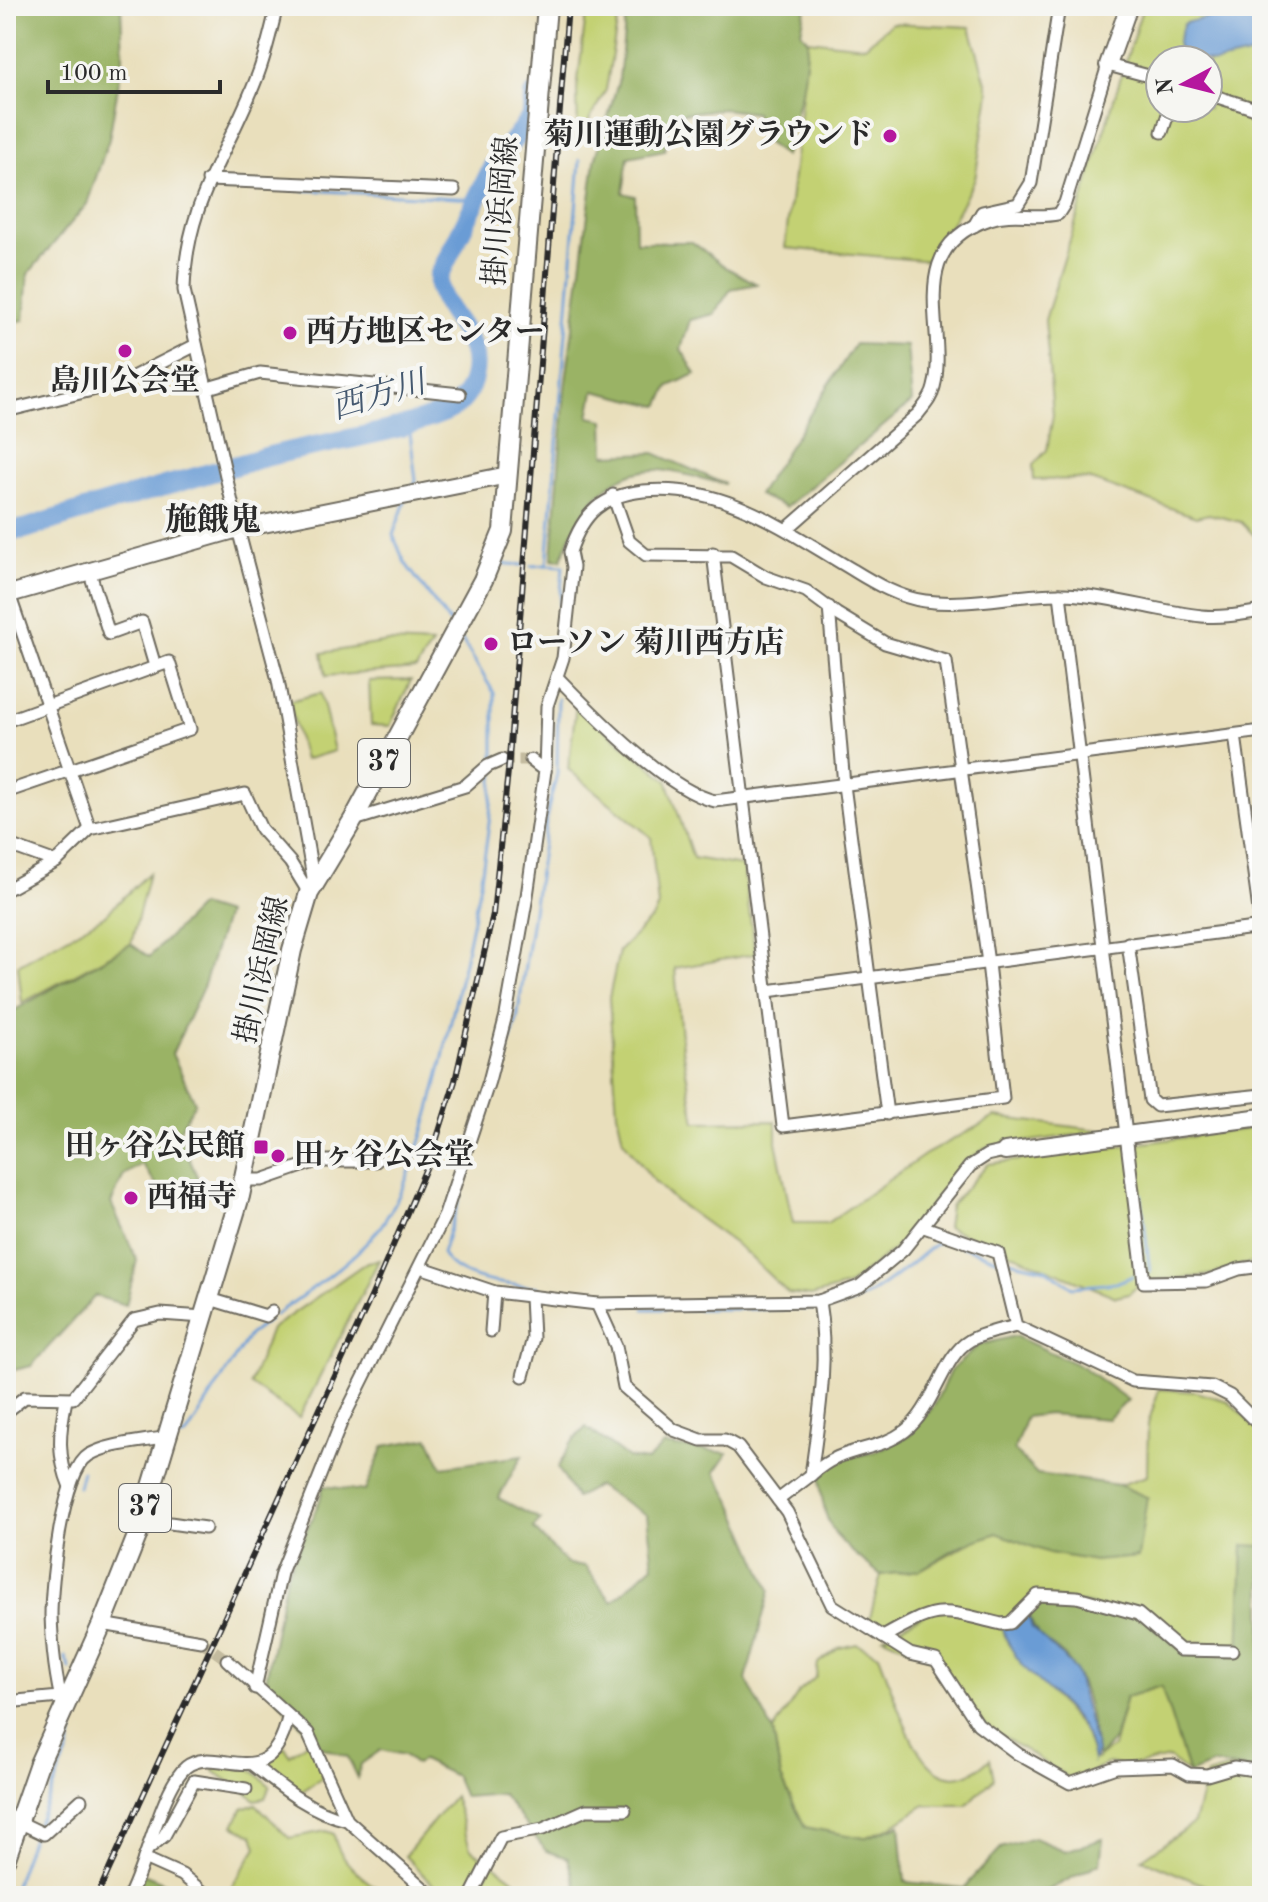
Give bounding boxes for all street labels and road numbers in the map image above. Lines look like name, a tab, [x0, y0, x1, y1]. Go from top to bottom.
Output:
street label: 掛川浜岡線	[478, 135, 523, 287]
road number: 37	[358, 739, 410, 787]
street label: 掛川浜岡線	[229, 893, 294, 1046]
road number: 37	[119, 1484, 171, 1532]

